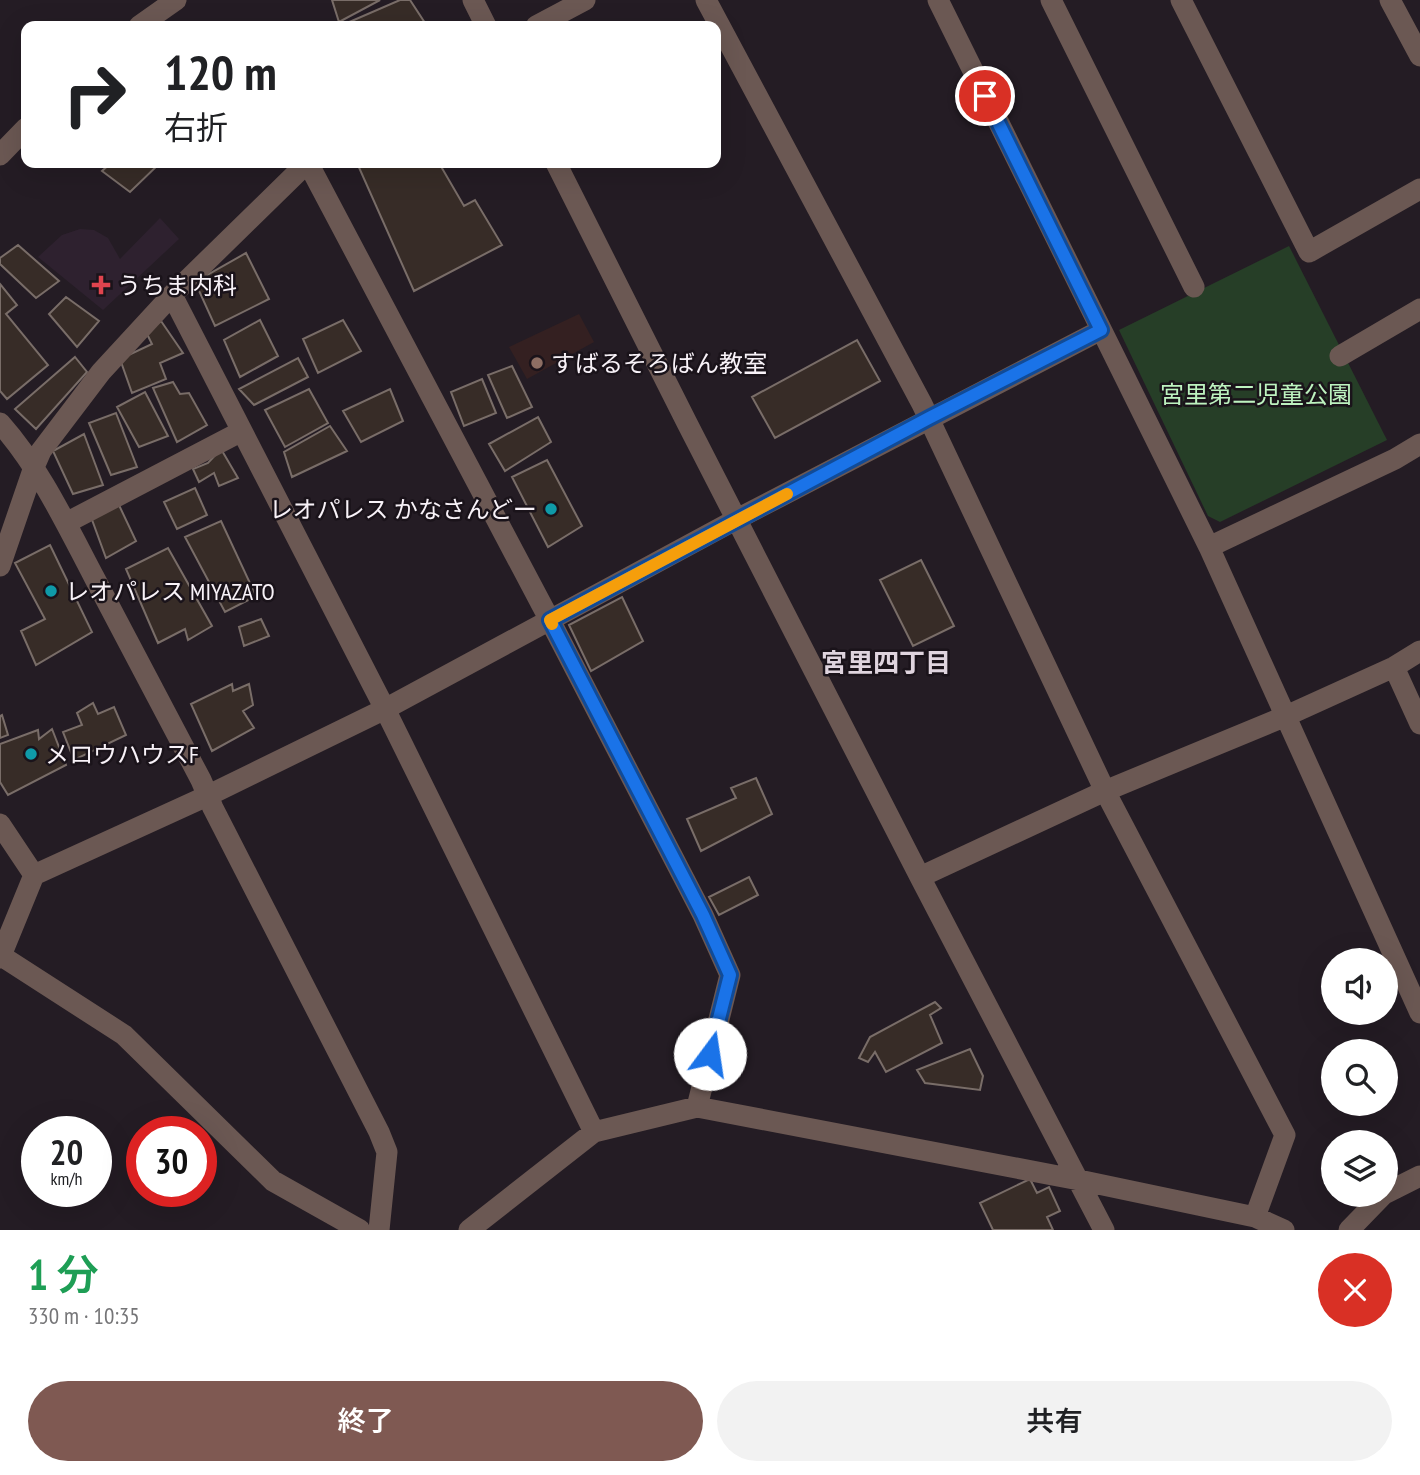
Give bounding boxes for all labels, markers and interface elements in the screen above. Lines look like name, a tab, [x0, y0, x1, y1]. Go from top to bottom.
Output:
text: 120 m	[164, 40, 277, 104]
icon: right	[49, 49, 140, 140]
pin	[955, 66, 1015, 126]
icon: arrive	[966, 77, 1004, 115]
text: 右折	[164, 106, 228, 148]
place label: うちま内科	[117, 270, 237, 301]
marker: うちま内科	[91, 275, 111, 295]
place label: すばるそろばん教室	[551, 348, 767, 379]
marker: すばるそろばん教室	[529, 355, 545, 371]
park label: 宮里第二児童公園	[1160, 379, 1352, 410]
place label: レオパレス かなさんどー	[269, 494, 537, 525]
marker: レオパレス かなさんどー	[543, 501, 559, 517]
place label: レオパレス MIYAZATO	[65, 576, 275, 607]
marker: レオパレス MIYAZATO	[43, 583, 59, 599]
district label: 宮里四丁目	[821, 646, 951, 679]
place label: メロウハウスF	[45, 739, 199, 770]
marker: メロウハウスF	[23, 746, 39, 762]
map controls	[1321, 948, 1398, 1207]
button: sound	[1321, 948, 1398, 1025]
position arrow	[673, 1017, 747, 1091]
button: search	[1321, 1039, 1398, 1116]
speed limit sign: 30	[126, 1116, 217, 1207]
text: 20	[50, 1129, 83, 1175]
button: layers	[1321, 1130, 1398, 1207]
text: km/h	[51, 1167, 82, 1190]
text: 1 分	[28, 1247, 99, 1302]
button: close	[1318, 1253, 1392, 1327]
text: 330 m · 10:35	[28, 1301, 140, 1330]
button: 終了	[28, 1381, 703, 1461]
button: 共有	[717, 1381, 1392, 1461]

